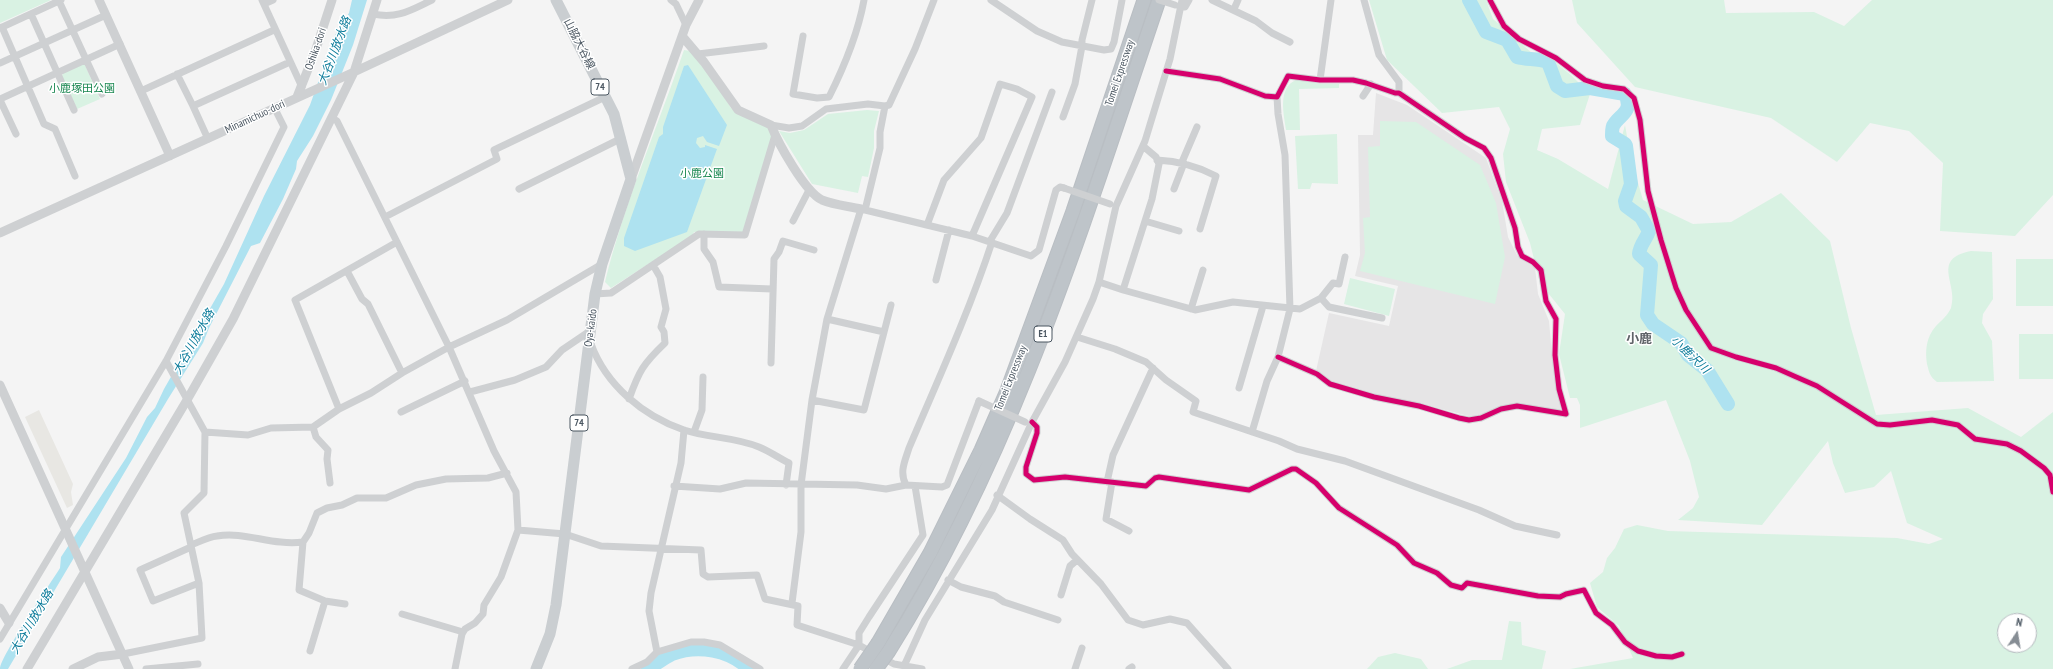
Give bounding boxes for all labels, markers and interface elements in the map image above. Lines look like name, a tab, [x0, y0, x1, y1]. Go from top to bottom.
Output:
water label: 大谷川放水路	[315, 15, 355, 87]
street label: 山脇大谷線	[561, 17, 597, 71]
street label: Oshika-dori	[303, 26, 329, 72]
street label: Tomei Expressway	[1103, 38, 1137, 108]
road number: 74	[591, 79, 609, 95]
park label: 小鹿塚田公園	[49, 82, 115, 96]
street label: Minamichuo-dori	[223, 97, 287, 137]
park label: 小鹿公園	[680, 167, 724, 181]
water label: 大谷川放水路	[170, 307, 218, 377]
street label: Oya-kaido	[582, 308, 600, 348]
road number: E1	[1034, 326, 1052, 342]
district label: 小鹿	[1626, 331, 1652, 347]
water label: 小鹿沢川	[1668, 333, 1712, 377]
street label: Tomei Expressway	[992, 344, 1030, 412]
road number: 74	[570, 415, 588, 431]
water label: 大谷川放水路	[7, 587, 57, 657]
north arrow	[1997, 613, 2037, 653]
text: N	[2015, 615, 2024, 630]

